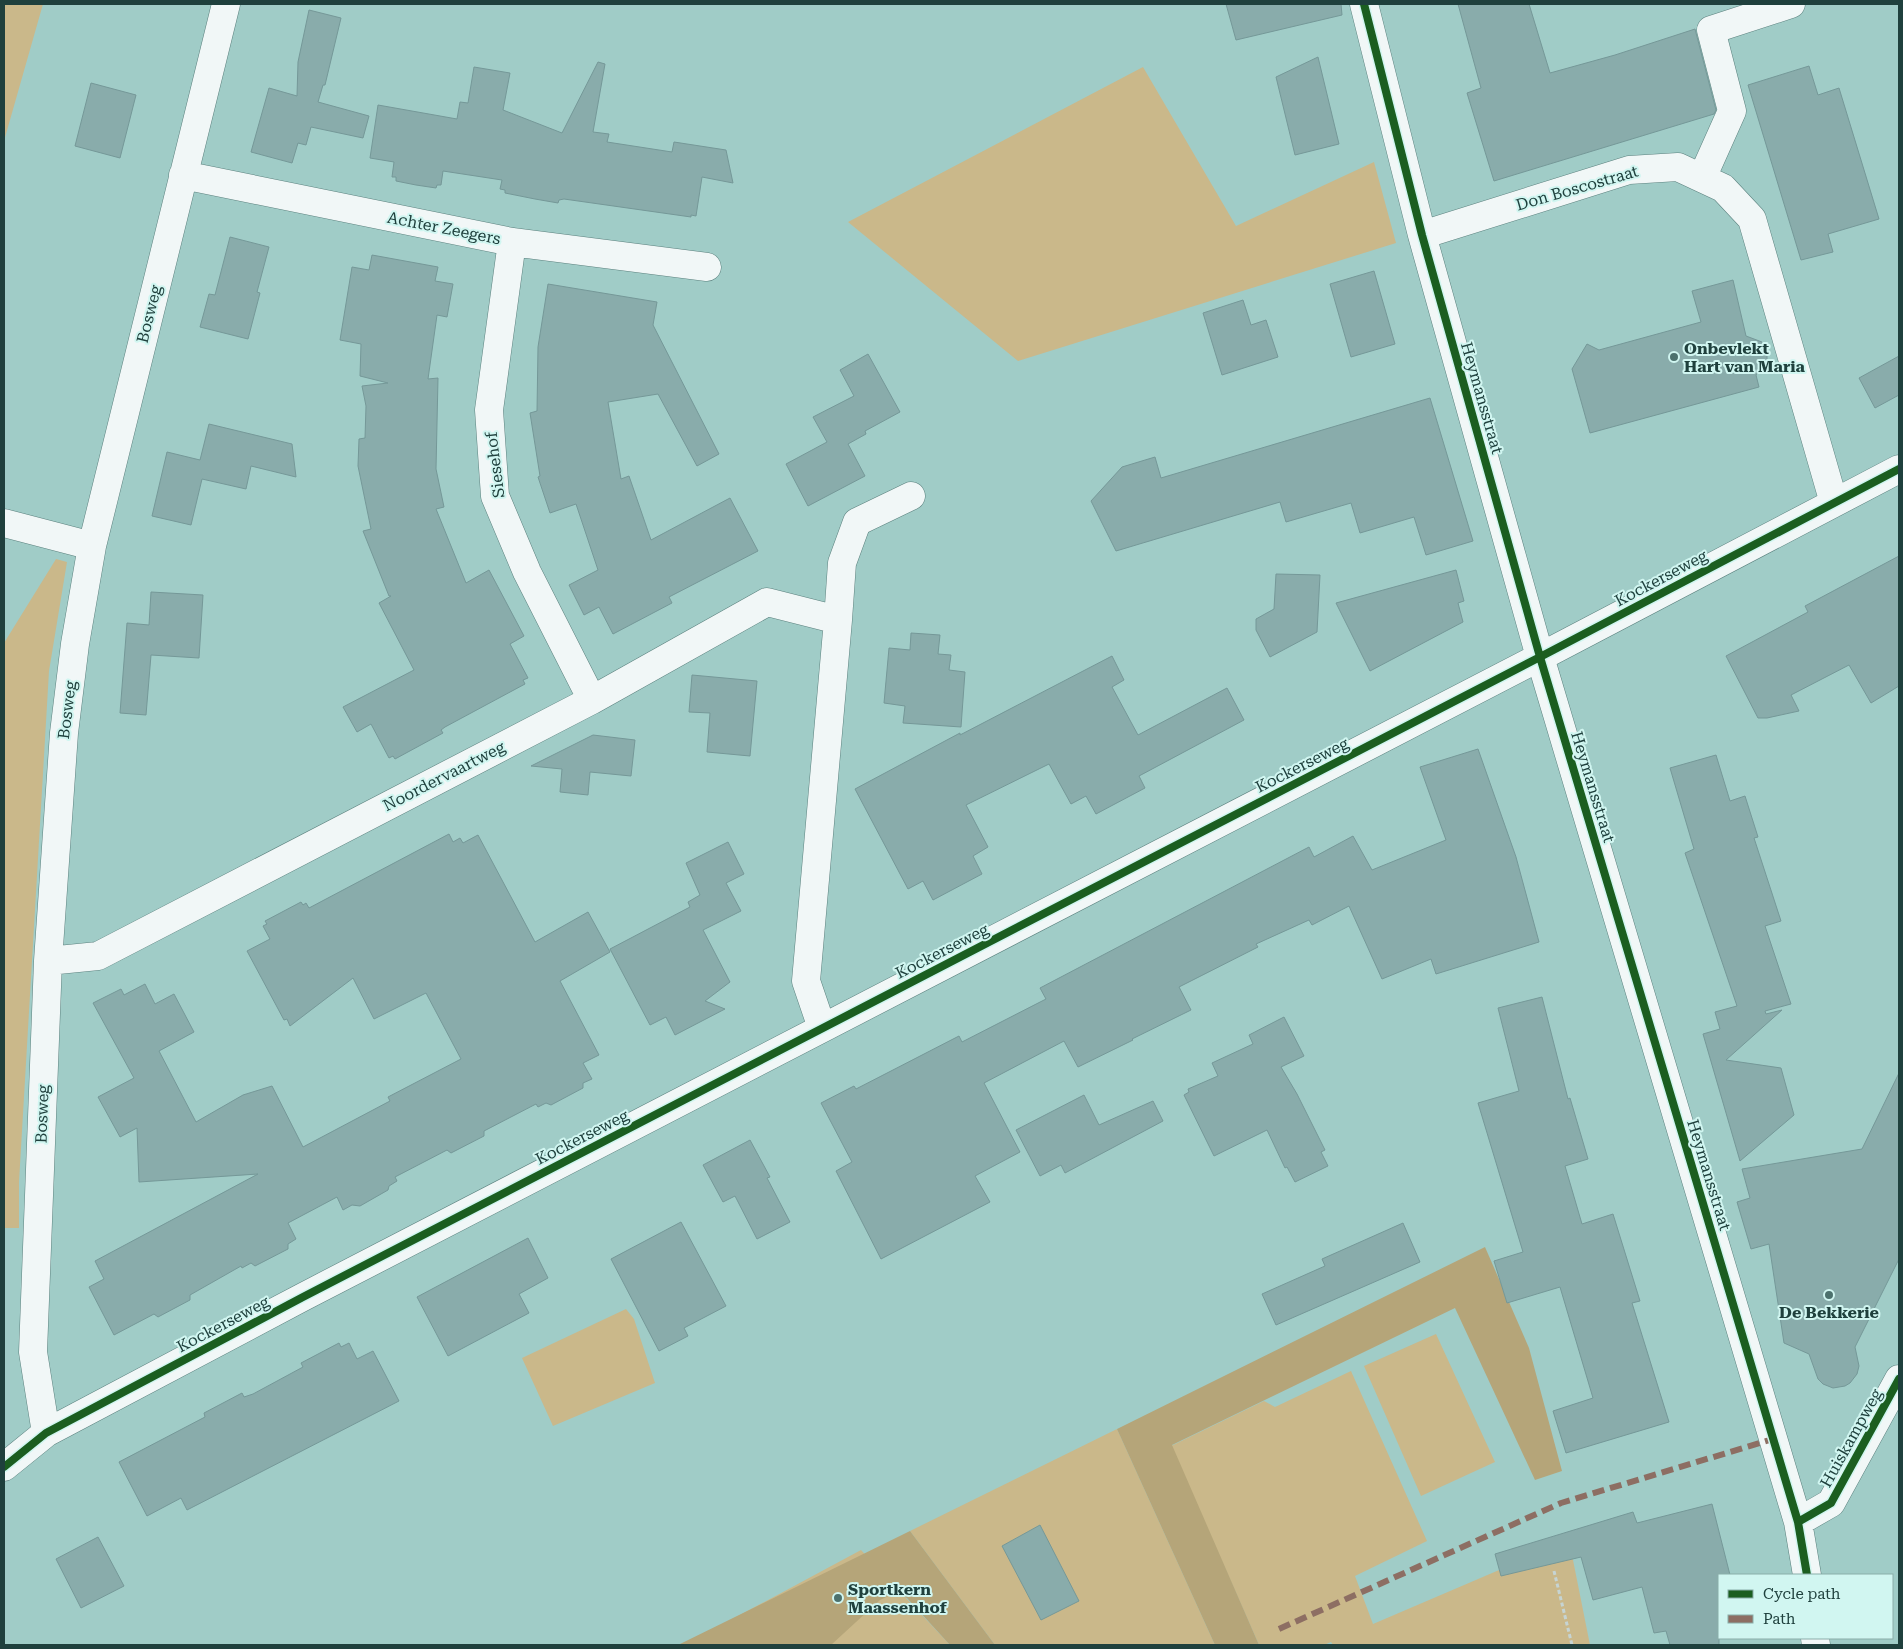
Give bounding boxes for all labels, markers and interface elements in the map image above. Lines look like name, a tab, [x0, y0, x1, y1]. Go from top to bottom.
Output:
street label: Don Boscostraat	[1514, 161, 1640, 215]
street label: Achter Zeegers	[386, 208, 503, 248]
street label: Bosweg	[133, 282, 166, 345]
place label: Onbevlekt Hart van Maria	[1684, 339, 1806, 376]
street label: Heymansstraat	[1457, 340, 1507, 456]
marker: Onbevlekt Hart van Maria	[1668, 351, 1680, 363]
street label: Siesehof	[481, 430, 508, 499]
street label: Kockerseweg	[1612, 545, 1711, 610]
street label: Bosweg	[54, 679, 80, 740]
street label: Heymansstraat	[1567, 729, 1619, 845]
street label: Kockerseweg	[1252, 733, 1353, 797]
street label: Noordervaartweg	[380, 737, 509, 815]
street label: Kockerseweg	[892, 919, 993, 983]
street label: Bosweg	[31, 1083, 53, 1144]
street label: Kockerseweg	[532, 1105, 633, 1169]
street label: Heymansstraat	[1683, 1117, 1735, 1233]
marker: De Bekkerie	[1823, 1289, 1835, 1301]
street label: Kockerseweg	[174, 1291, 273, 1356]
place label: De Bekkerie	[1779, 1303, 1879, 1322]
street label: Huiskampweg	[1816, 1385, 1886, 1491]
legend	[1718, 1574, 1893, 1639]
place label: Sportkern Maassenhof	[848, 1580, 948, 1617]
text: Cycle path	[1763, 1585, 1841, 1603]
marker: Sportkern Maassenhof	[832, 1592, 844, 1604]
text: Path	[1763, 1610, 1796, 1628]

